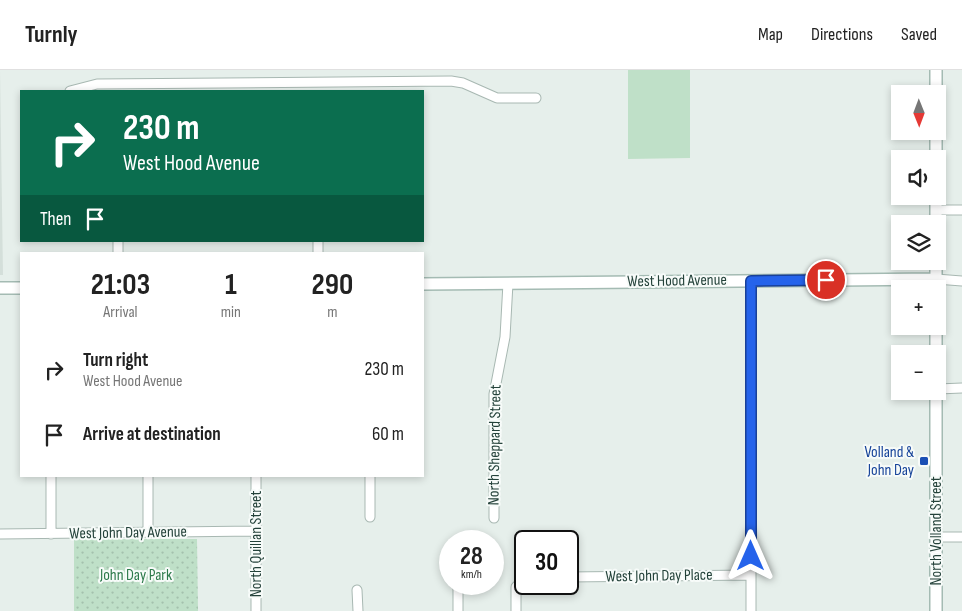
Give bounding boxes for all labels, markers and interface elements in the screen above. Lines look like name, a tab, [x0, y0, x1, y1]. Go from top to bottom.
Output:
text: Turnly	[25, 20, 78, 49]
text: Map	[758, 24, 783, 45]
text: Directions	[811, 24, 873, 45]
text: Saved	[901, 24, 937, 45]
north arrow	[891, 85, 946, 140]
map controls	[891, 85, 946, 400]
text: 230 m	[123, 107, 199, 150]
icon: right	[40, 110, 105, 175]
text: West Hood Avenue	[123, 150, 260, 177]
button: sound	[891, 150, 946, 205]
icon: arrive	[81, 205, 109, 233]
text: Then	[40, 208, 71, 231]
button: layers	[891, 215, 946, 270]
pin	[805, 259, 847, 301]
icon: arrive	[812, 266, 840, 294]
text: 21:03	[91, 267, 150, 303]
text: 1	[225, 267, 237, 303]
text: 290	[312, 267, 353, 303]
street label: West Hood Avenue	[627, 271, 727, 291]
button: +	[891, 280, 946, 335]
text: Arrival	[103, 303, 138, 322]
text: min	[221, 303, 241, 322]
text: m	[327, 303, 338, 322]
button: −	[891, 345, 946, 400]
text: Turn right	[83, 349, 148, 372]
icon: right	[40, 356, 68, 384]
text: 230 m	[364, 358, 404, 381]
text: West Hood Avenue	[83, 372, 183, 391]
street label: North Sheppard Street	[484, 384, 506, 506]
icon: arrive	[40, 421, 68, 449]
text: Arrive at destination	[83, 423, 221, 446]
text: 60 m	[372, 423, 404, 446]
place label: Volland & John Day	[864, 443, 914, 480]
marker: Volland & John Day	[918, 455, 930, 467]
street label: North Volland Street	[927, 476, 946, 586]
street label: North Quillan Street	[247, 491, 266, 597]
street label: West John Day Avenue	[69, 522, 187, 544]
position arrow	[724, 529, 776, 581]
speed limit sign: 30	[514, 530, 579, 595]
text: 28	[460, 541, 483, 572]
park label: John Day Park	[99, 566, 172, 585]
street label: West John Day Place	[605, 566, 713, 586]
text: km/h	[461, 567, 482, 582]

